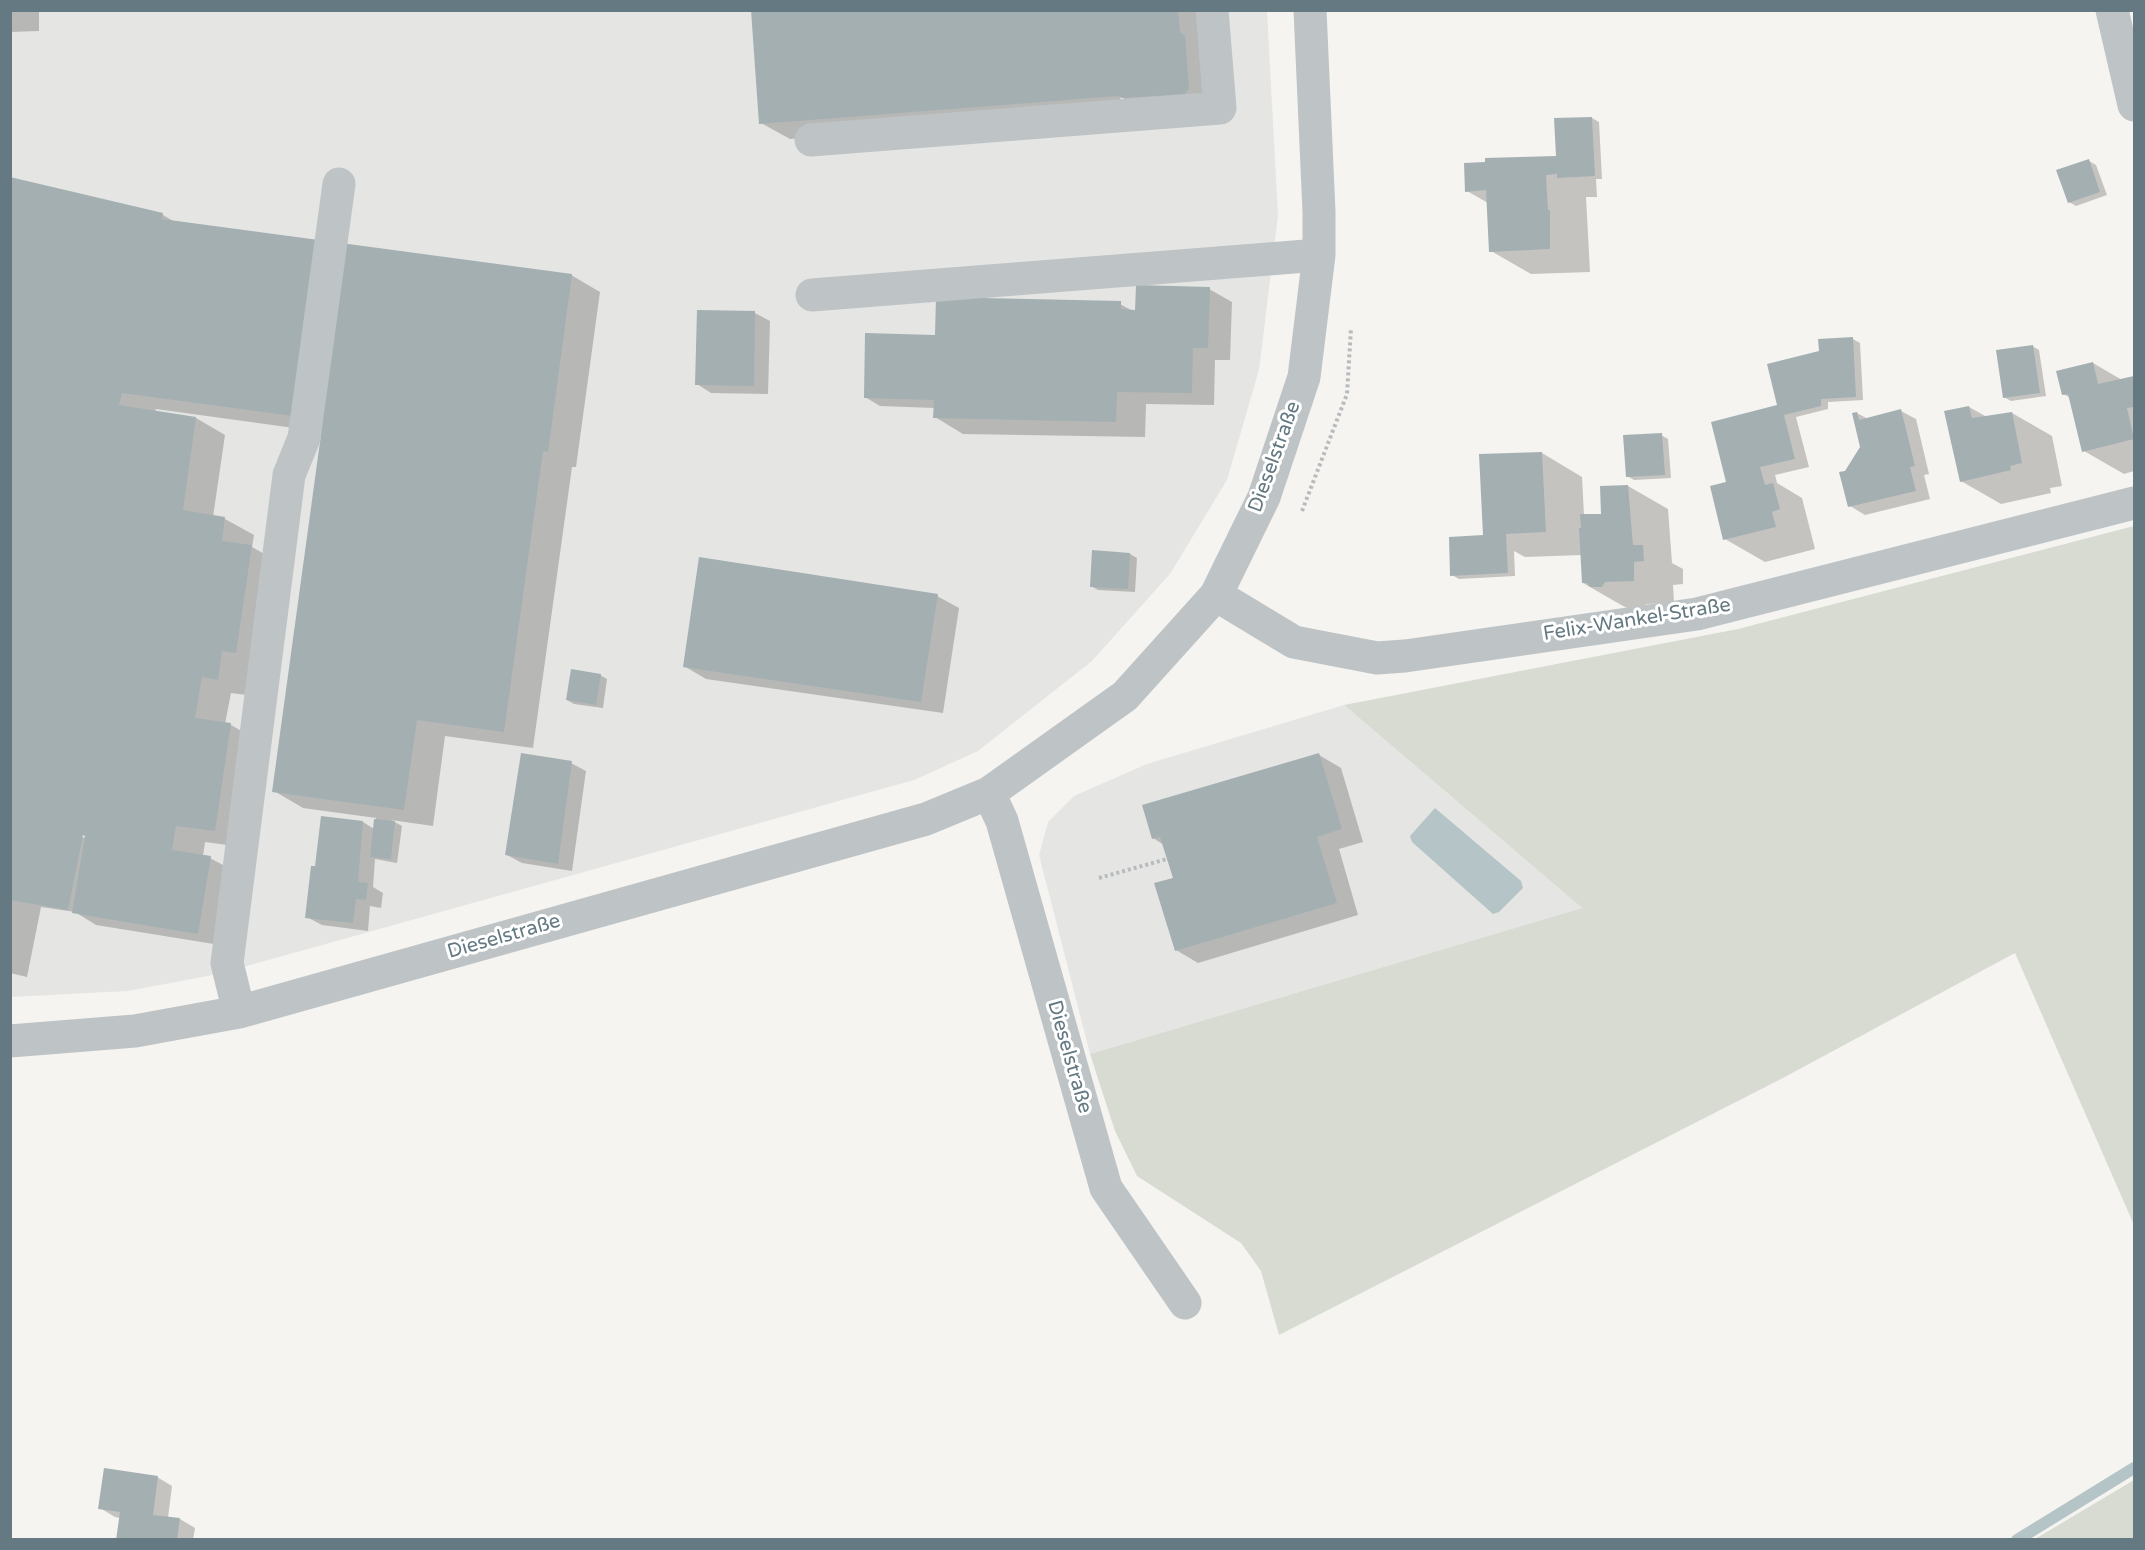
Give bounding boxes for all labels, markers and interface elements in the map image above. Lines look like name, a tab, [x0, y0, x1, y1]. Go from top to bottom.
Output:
street label: Dieselstraße	[1244, 398, 1306, 516]
street label: Felix-Wankel-Straße	[1542, 593, 1732, 647]
street label: Dieselstraße	[445, 909, 563, 965]
street label: Dieselstraße	[1041, 998, 1097, 1116]

